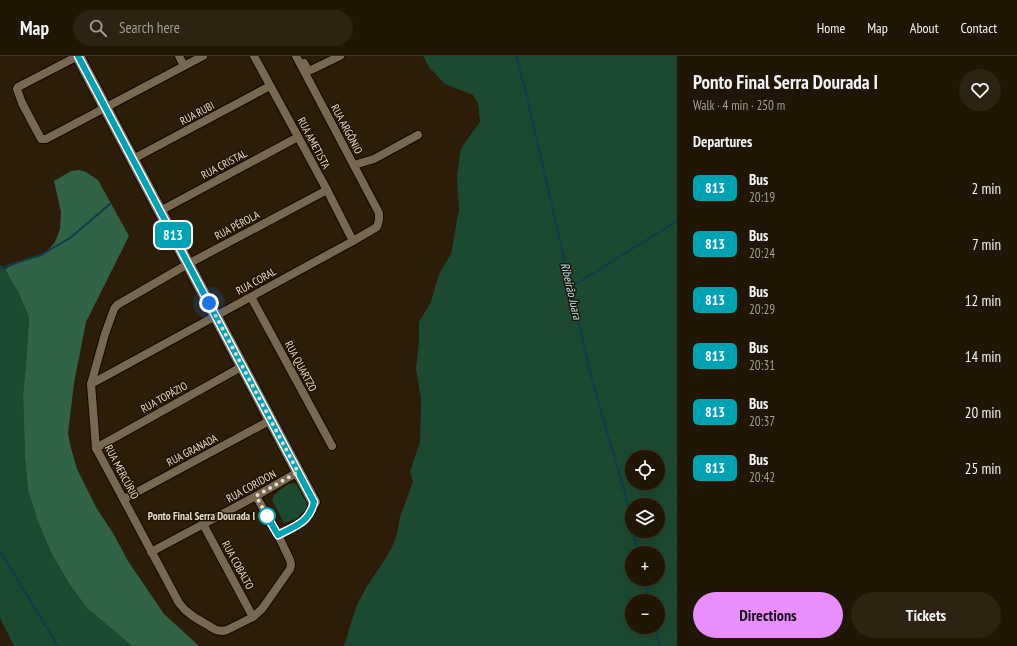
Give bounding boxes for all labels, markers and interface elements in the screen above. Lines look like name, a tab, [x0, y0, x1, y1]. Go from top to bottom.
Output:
search box	[73, 10, 353, 46]
text: Map	[20, 16, 49, 40]
icon: search	[87, 17, 109, 39]
text: Search here	[119, 18, 180, 37]
text: Home	[817, 19, 845, 37]
text: Map	[867, 19, 888, 37]
text: About	[910, 19, 939, 37]
text: Contact	[961, 19, 997, 37]
button: heart	[959, 69, 1001, 111]
text: Ponto Final Serra Dourada I	[693, 70, 878, 94]
text: Walk · 4 min · 250 m	[693, 97, 785, 114]
street label: RUA RUBI	[177, 98, 217, 128]
street label: RUA ARGÔNIO	[328, 102, 366, 156]
street label: RUA AMETISTA	[295, 115, 334, 172]
text: Departures	[693, 132, 752, 151]
street label: RUA CRISTAL	[199, 146, 250, 182]
text: Bus	[749, 170, 768, 189]
text: 813	[705, 179, 725, 197]
text: 2 min	[971, 179, 1001, 198]
text: 20:19	[749, 189, 775, 206]
street label: RUA PÉROLA	[212, 207, 262, 243]
line badge: 813	[150, 222, 196, 248]
text: 813	[163, 226, 183, 244]
text: Bus	[749, 226, 768, 245]
text: 813	[705, 235, 725, 253]
text: 7 min	[972, 235, 1001, 254]
text: 20:24	[749, 245, 775, 262]
water label: Ribeirão Juara	[558, 261, 586, 322]
street label: RUA CORAL	[233, 264, 279, 298]
text: Bus	[749, 282, 768, 301]
text: 813	[705, 291, 725, 309]
text: 12 min	[965, 291, 1001, 310]
your location	[199, 293, 219, 313]
text: 20:29	[749, 301, 775, 318]
street label: RUA QUARTZO	[282, 338, 320, 394]
text: Bus	[749, 338, 768, 357]
text: 813	[705, 347, 725, 365]
text: 14 min	[965, 347, 1001, 366]
text: 20:31	[749, 357, 775, 374]
street label: RUA TOPÁZIO	[138, 378, 190, 416]
text: Bus	[749, 394, 768, 413]
text: 813	[705, 403, 725, 421]
text: 20 min	[965, 403, 1001, 422]
text: 20:37	[749, 413, 775, 430]
street label: RUA GRANADA	[164, 430, 221, 469]
street label: RUA MERCÚRIO	[102, 442, 142, 502]
map controls	[625, 450, 665, 634]
button: locate	[625, 450, 665, 490]
text: Bus	[749, 450, 768, 469]
text: 813	[705, 459, 725, 477]
text: 25 min	[965, 459, 1001, 478]
street label: RUA CORIDON	[224, 467, 278, 505]
text: 20:42	[749, 469, 775, 486]
button: layers	[625, 498, 665, 538]
marker: Ponto Final Serra Dourada I	[258, 507, 276, 525]
place label: Ponto Final Serra Dourada I	[148, 509, 255, 523]
street label: RUA COBALTO	[219, 538, 257, 592]
button: +	[625, 546, 665, 586]
button: Directions	[693, 592, 843, 638]
button: Tickets	[851, 592, 1001, 638]
button: −	[625, 594, 665, 634]

